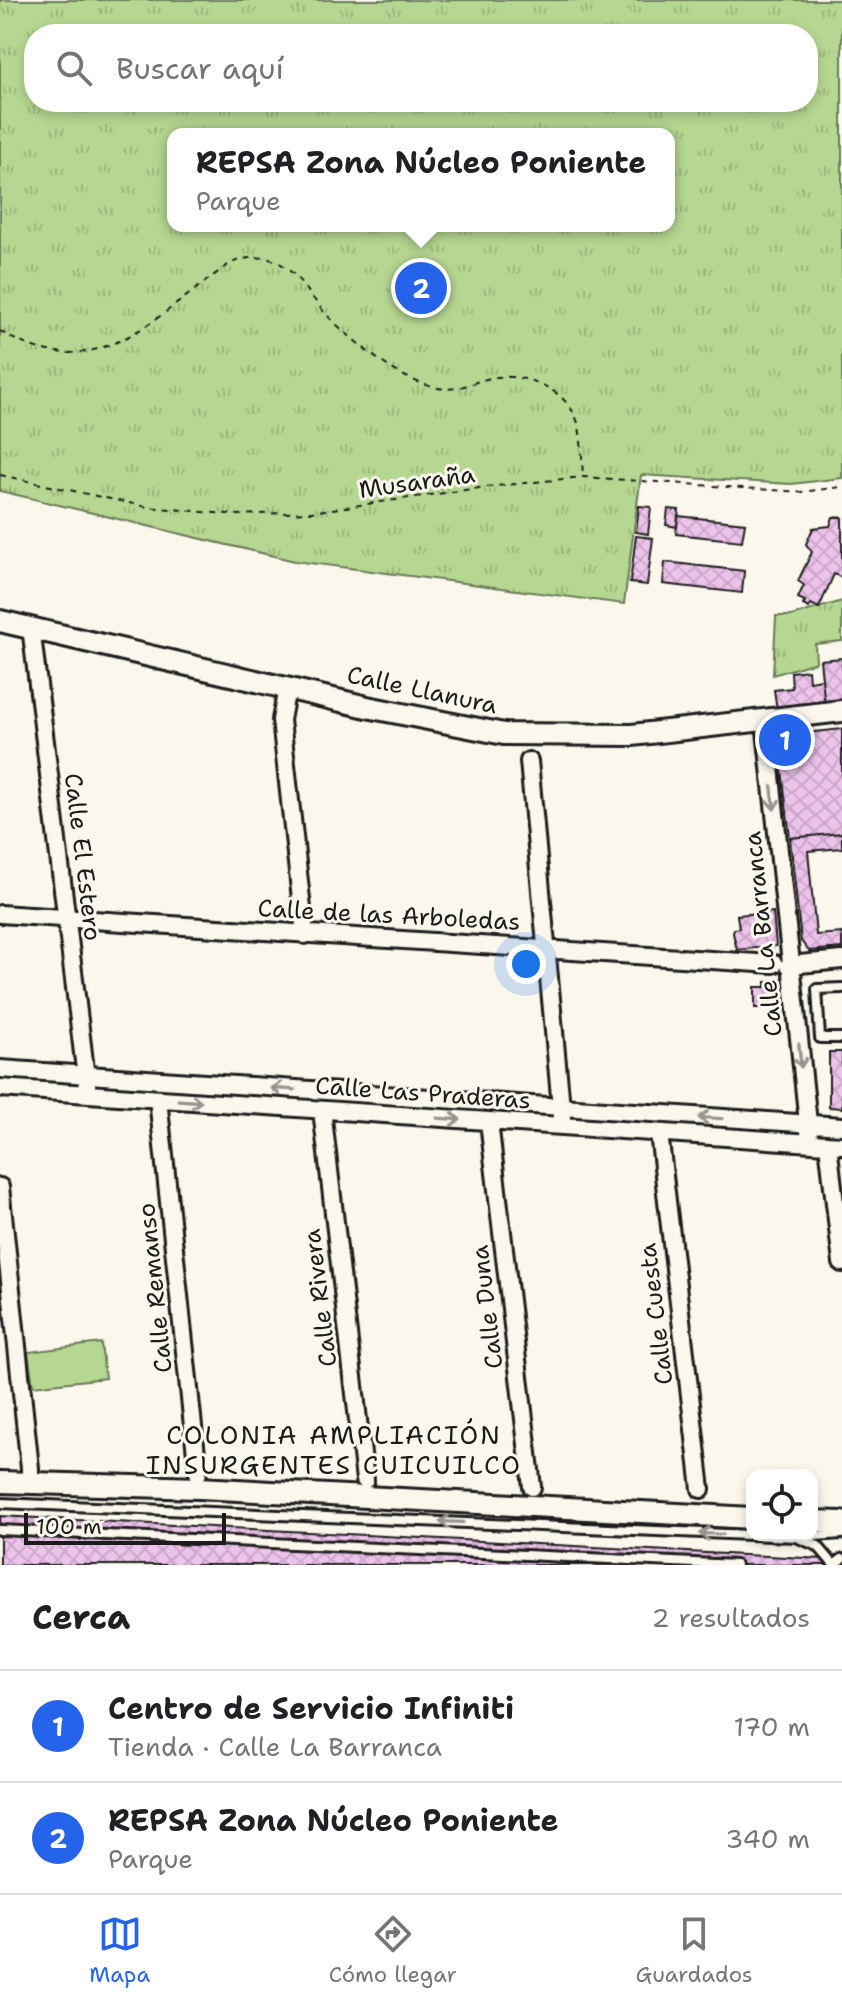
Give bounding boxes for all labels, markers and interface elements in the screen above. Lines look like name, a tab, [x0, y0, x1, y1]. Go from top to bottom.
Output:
search box	[24, 24, 818, 112]
icon: search	[52, 46, 96, 90]
text: Buscar aquí	[116, 48, 284, 89]
popup	[167, 128, 675, 232]
text: REPSA Zona Núcleo Poniente	[196, 142, 646, 183]
text: Parque	[196, 183, 281, 218]
pin: 2	[395, 258, 447, 318]
street label: Musaraña	[357, 458, 477, 506]
street label: Calle Llanura	[344, 658, 500, 722]
pin: 1	[759, 710, 811, 770]
street label: Calle El Estero	[57, 771, 109, 943]
one-way arrow	[765, 784, 780, 811]
street label: Calle La Barranca	[736, 830, 790, 1038]
street label: Calle de las Arboledas	[257, 892, 521, 938]
your location	[506, 944, 546, 984]
one-way arrow	[792, 1042, 807, 1069]
street label: Calle Las Praderas	[314, 1070, 532, 1116]
one-way arrow	[270, 1081, 297, 1096]
one-way arrow	[176, 1094, 203, 1109]
one-way arrow	[697, 1110, 724, 1125]
one-way arrow	[435, 1112, 462, 1127]
street label: Calle Remanso	[130, 1202, 180, 1374]
street label: Calle Rivera	[296, 1227, 344, 1369]
street label: Calle Cuesta	[631, 1241, 681, 1387]
street label: Calle Duna	[464, 1243, 510, 1371]
district label: COLONIA AMPLIACIÓN INSURGENTES CUICUILCO	[146, 1417, 522, 1482]
map controls	[746, 1469, 818, 1541]
button: locate	[746, 1469, 818, 1541]
scale bar	[24, 1509, 226, 1545]
text: 100 m	[36, 1512, 102, 1541]
one-way arrow	[438, 1515, 465, 1530]
one-way arrow	[698, 1526, 725, 1541]
text: Cerca	[32, 1594, 130, 1640]
text: 2 resultados	[651, 1600, 810, 1635]
text: Centro de Servicio Infiniti	[108, 1688, 514, 1729]
text: 1	[52, 1709, 64, 1744]
text: 170 m	[733, 1709, 810, 1744]
text: Tienda · Calle La Barranca	[108, 1729, 442, 1764]
text: REPSA Zona Núcleo Poniente	[108, 1800, 559, 1841]
text: 2	[49, 1821, 67, 1856]
text: 340 m	[725, 1821, 810, 1856]
text: Parque	[108, 1841, 193, 1876]
tab: Mapa	[89, 1912, 150, 1989]
tab: Cómo llegar	[329, 1912, 457, 1989]
tab: Guardados	[636, 1912, 753, 1989]

